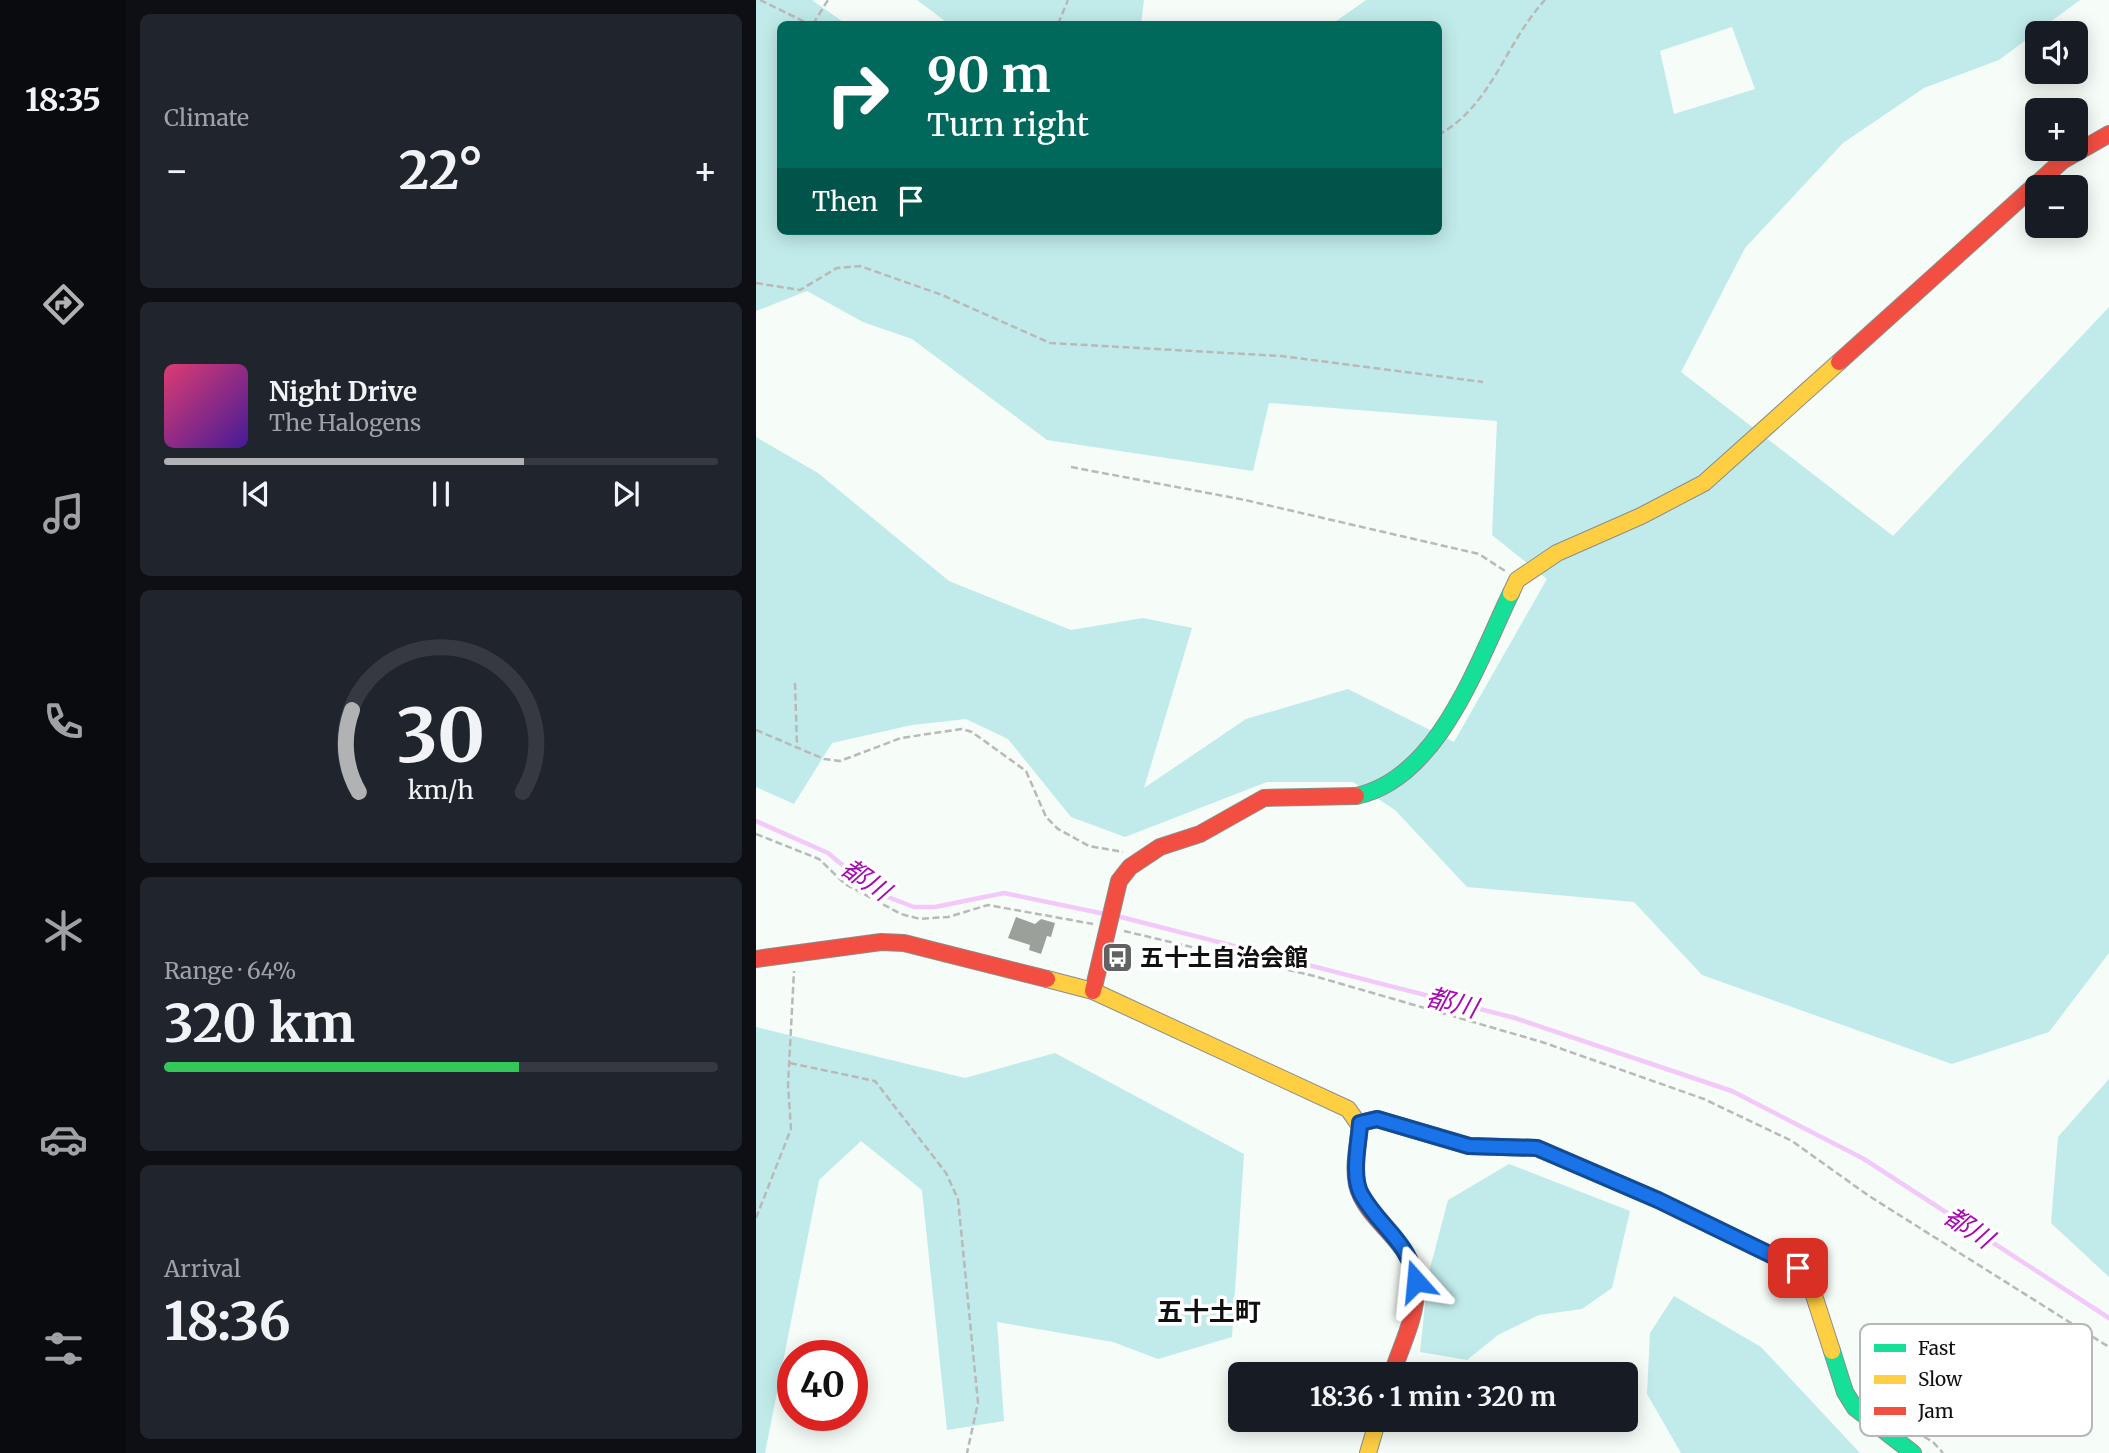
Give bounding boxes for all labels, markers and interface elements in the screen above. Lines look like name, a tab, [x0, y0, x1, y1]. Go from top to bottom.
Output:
map controls	[2025, 21, 2088, 238]
button: sound	[2025, 21, 2088, 84]
text: 90 m	[927, 44, 1051, 105]
icon: right	[812, 49, 903, 140]
text: 18:35	[25, 80, 101, 120]
button: +	[2025, 98, 2088, 161]
text: Climate	[164, 103, 249, 132]
text: Turn right	[927, 105, 1089, 145]
text: 22°	[399, 138, 483, 203]
text: −	[164, 147, 189, 194]
text: +	[693, 147, 718, 194]
button: −	[2025, 175, 2088, 238]
icon: arrive	[892, 182, 930, 220]
text: Then	[812, 185, 878, 218]
icon: directions	[39, 280, 88, 329]
text: Night Drive	[269, 375, 417, 408]
text: The Halogens	[269, 408, 421, 437]
icon: previous	[237, 475, 275, 513]
icon: pause	[422, 475, 460, 513]
icon: next	[607, 475, 645, 513]
icon: music	[39, 489, 88, 538]
text: 30	[396, 691, 486, 783]
icon: phone	[39, 697, 88, 746]
text: km/h	[408, 774, 474, 806]
water label: 都川	[835, 851, 899, 909]
icon: climate	[39, 906, 88, 955]
bus stop icon: 五十土自治会館	[1100, 940, 1134, 974]
place label: 五十土自治会館	[1140, 942, 1308, 973]
text: Range · 64%	[164, 956, 296, 985]
water label: 都川	[1423, 980, 1484, 1025]
text: 320 km	[164, 991, 355, 1056]
icon: car	[39, 1115, 88, 1164]
water label: 都川	[1938, 1199, 2002, 1257]
pin	[1768, 1238, 1828, 1298]
position arrow	[1379, 1244, 1453, 1318]
icon: arrive	[1779, 1249, 1817, 1287]
text: Arrival	[164, 1254, 241, 1283]
text: 18:36	[164, 1289, 291, 1354]
district label: 五十土町	[1157, 1295, 1261, 1328]
icon: filters	[39, 1324, 88, 1373]
legend	[1860, 1324, 2092, 1436]
text: Fast	[1918, 1336, 1956, 1360]
speed limit sign: 40	[777, 1340, 868, 1431]
text: Slow	[1918, 1367, 1963, 1391]
text: 18:36 · 1 min · 320 m	[1310, 1380, 1556, 1413]
text: Jam	[1917, 1399, 1954, 1423]

